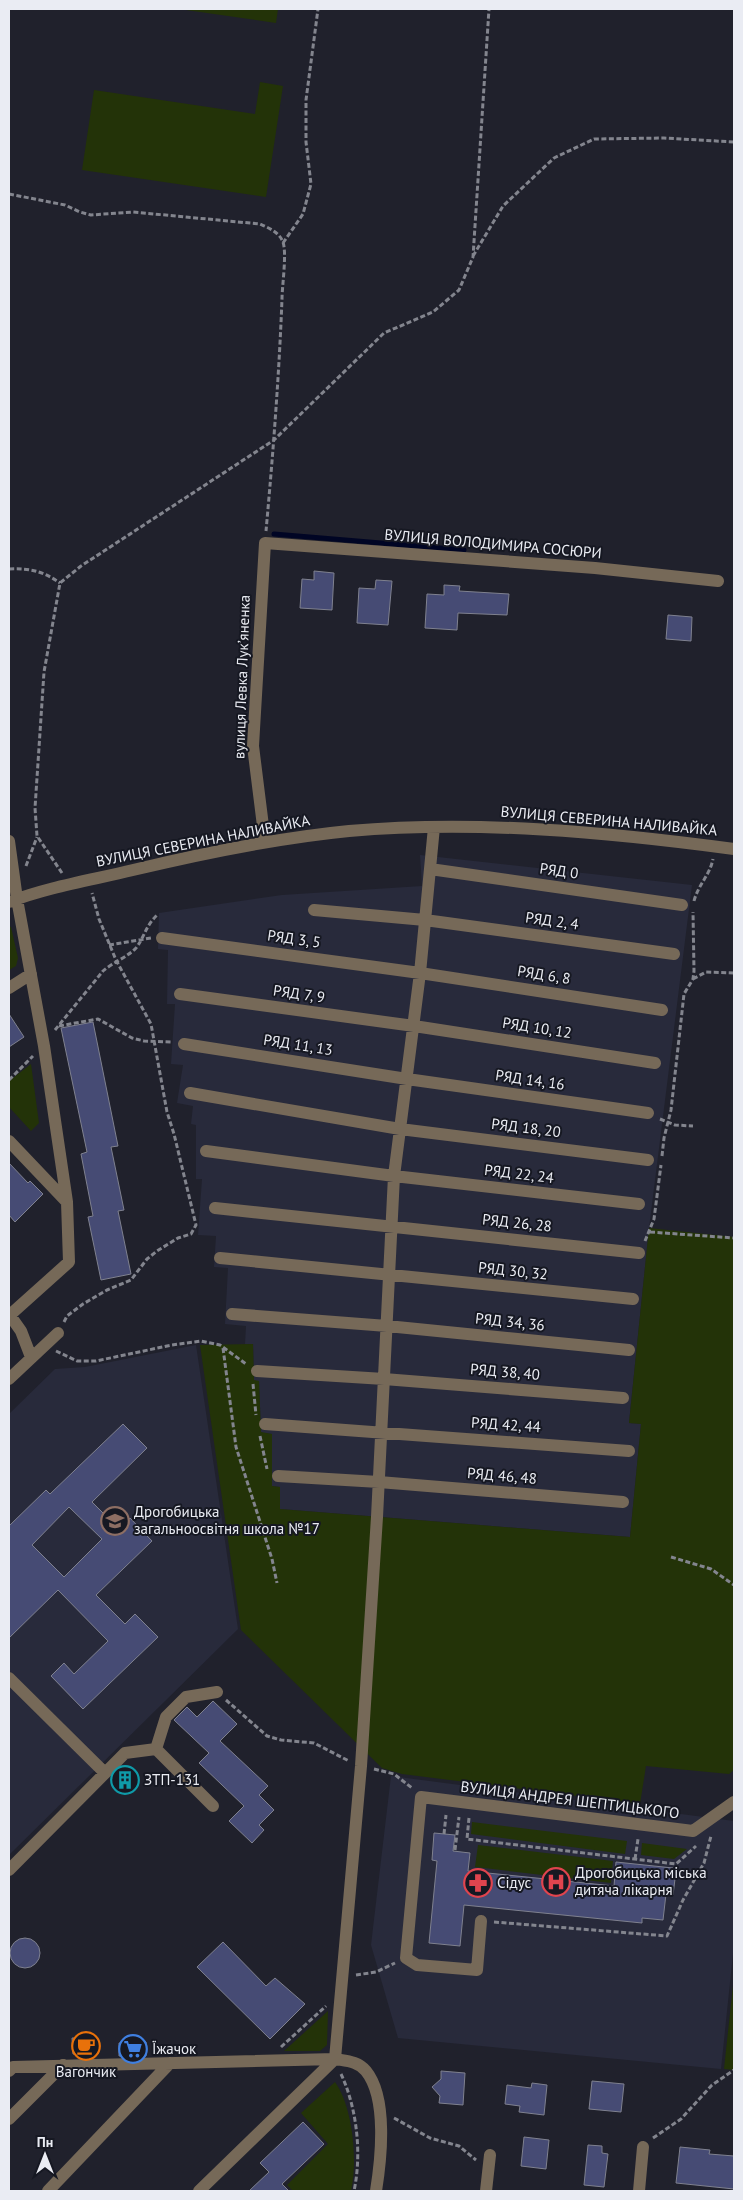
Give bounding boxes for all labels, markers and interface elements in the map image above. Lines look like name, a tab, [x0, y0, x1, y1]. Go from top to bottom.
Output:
street label: ВУЛИЦЯ ВОЛОДИМИРА СОСЮРИ	[384, 525, 602, 562]
street label: вулиця Левка Лукʼяненка	[229, 595, 254, 759]
street label: ВУЛИЦЯ СЕВЕРИНА НАЛИВАЙКА	[500, 802, 718, 839]
street label: ВУЛИЦЯ СЕВЕРИНА НАЛИВАЙКА	[94, 810, 312, 871]
street label: РЯД 0	[538, 858, 580, 883]
street label: РЯД 2, 4	[524, 907, 580, 934]
street label: РЯД 3, 5	[266, 925, 322, 952]
street label: РЯД 6, 8	[516, 961, 572, 988]
street label: РЯД 7, 9	[272, 980, 326, 1007]
street label: РЯД 10, 12	[501, 1013, 573, 1042]
street label: РЯД 11, 13	[262, 1030, 334, 1059]
street label: РЯД 14, 16	[494, 1065, 566, 1094]
street label: РЯД 18, 20	[490, 1114, 562, 1141]
street label: РЯД 22, 24	[483, 1160, 555, 1187]
street label: РЯД 26, 28	[481, 1209, 553, 1236]
street label: РЯД 30, 32	[477, 1257, 549, 1284]
street label: РЯД 34, 36	[474, 1308, 546, 1335]
street label: РЯД 38, 40	[469, 1359, 541, 1384]
street label: РЯД 42, 44	[471, 1413, 542, 1436]
street label: РЯД 46, 48	[466, 1463, 538, 1488]
place label: Дрогобицька загальноосвітня школа №17	[134, 1502, 320, 1538]
school or university icon: Дрогобицька загальноосвітня школа №17	[100, 1506, 130, 1536]
building icon: ЗТП-131	[110, 1765, 140, 1795]
place label: ЗТП-131	[144, 1770, 200, 1789]
street label: ВУЛИЦЯ АНДРЕЯ ШЕПТИЦЬКОГО	[460, 1777, 681, 1822]
place label: Дрогобицька міська дитяча лікарня	[575, 1863, 707, 1899]
hospital icon: Дрогобицька міська дитяча лікарня	[541, 1867, 571, 1897]
pharmacy icon: Сідус	[463, 1868, 493, 1898]
place label: Сідус	[497, 1873, 532, 1892]
cafe icon: Вагончик	[71, 2031, 101, 2061]
supermarket icon: Їжачок	[118, 2034, 148, 2064]
place label: Їжачок	[152, 2039, 197, 2058]
place label: Вагончик	[56, 2062, 117, 2081]
north arrow	[20, 2130, 70, 2180]
text: Пн	[37, 2133, 53, 2151]

